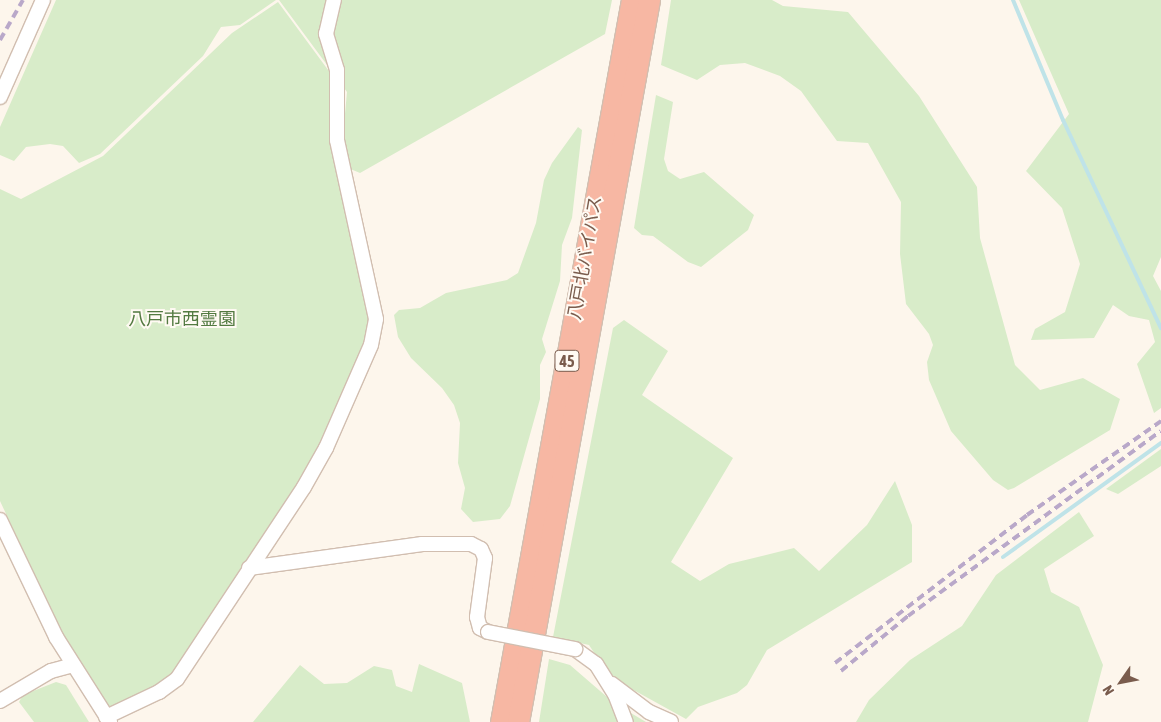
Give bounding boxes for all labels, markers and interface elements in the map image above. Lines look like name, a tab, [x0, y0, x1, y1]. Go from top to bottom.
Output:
street label: 八戸北バイパス	[563, 194, 607, 322]
park label: 八戸市西霊園	[128, 308, 236, 330]
road number: 45	[553, 348, 581, 374]
north arrow	[1096, 657, 1146, 707]
text: N	[1099, 682, 1117, 698]

